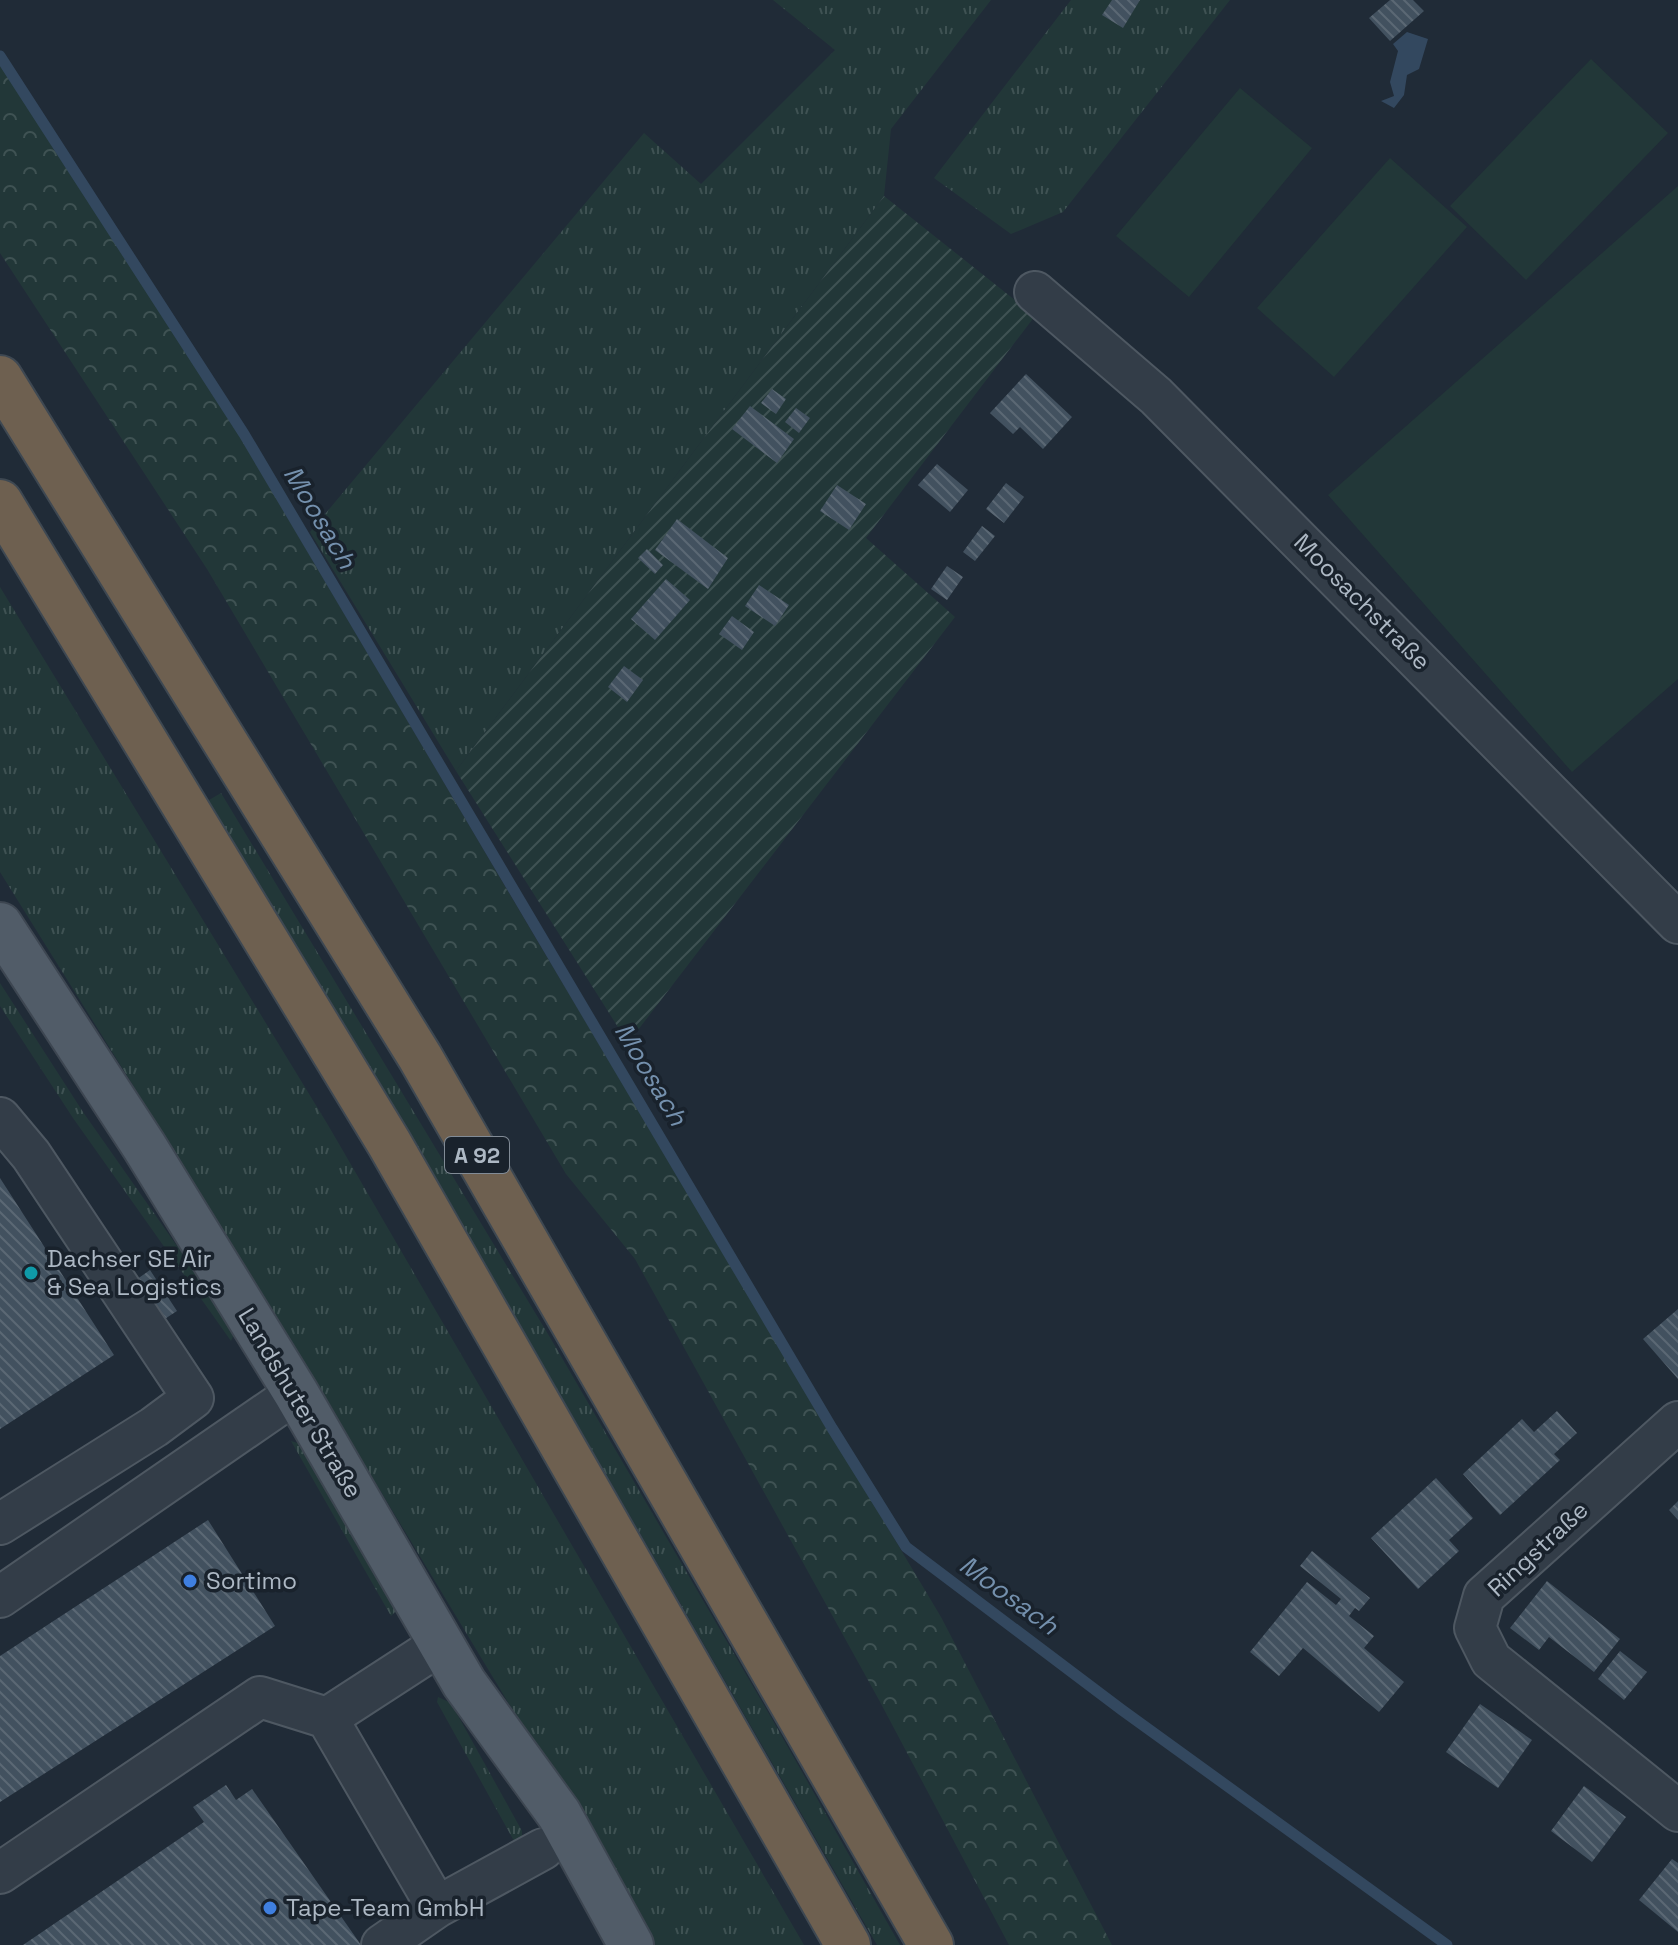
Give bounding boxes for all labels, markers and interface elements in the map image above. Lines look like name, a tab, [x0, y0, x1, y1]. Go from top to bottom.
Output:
water label: Moosach	[276, 459, 365, 576]
street label: Moosachstraße	[1288, 527, 1437, 676]
water label: Moosach	[607, 1016, 696, 1133]
road number: A 92	[445, 1137, 509, 1173]
place label: Dachser SE Air & Sea Logistics	[47, 1243, 222, 1302]
marker: Dachser SE Air & Sea Logistics	[22, 1264, 40, 1282]
street label: Landshuter Straße	[231, 1302, 369, 1503]
street label: Ringstraße	[1481, 1494, 1594, 1603]
water label: Moosach	[953, 1548, 1066, 1643]
place label: Sortimo	[206, 1565, 297, 1596]
marker: Sortimo	[181, 1572, 199, 1590]
place label: Tape-Team GmbH	[286, 1892, 485, 1923]
marker: Tape-Team GmbH	[261, 1899, 279, 1917]

